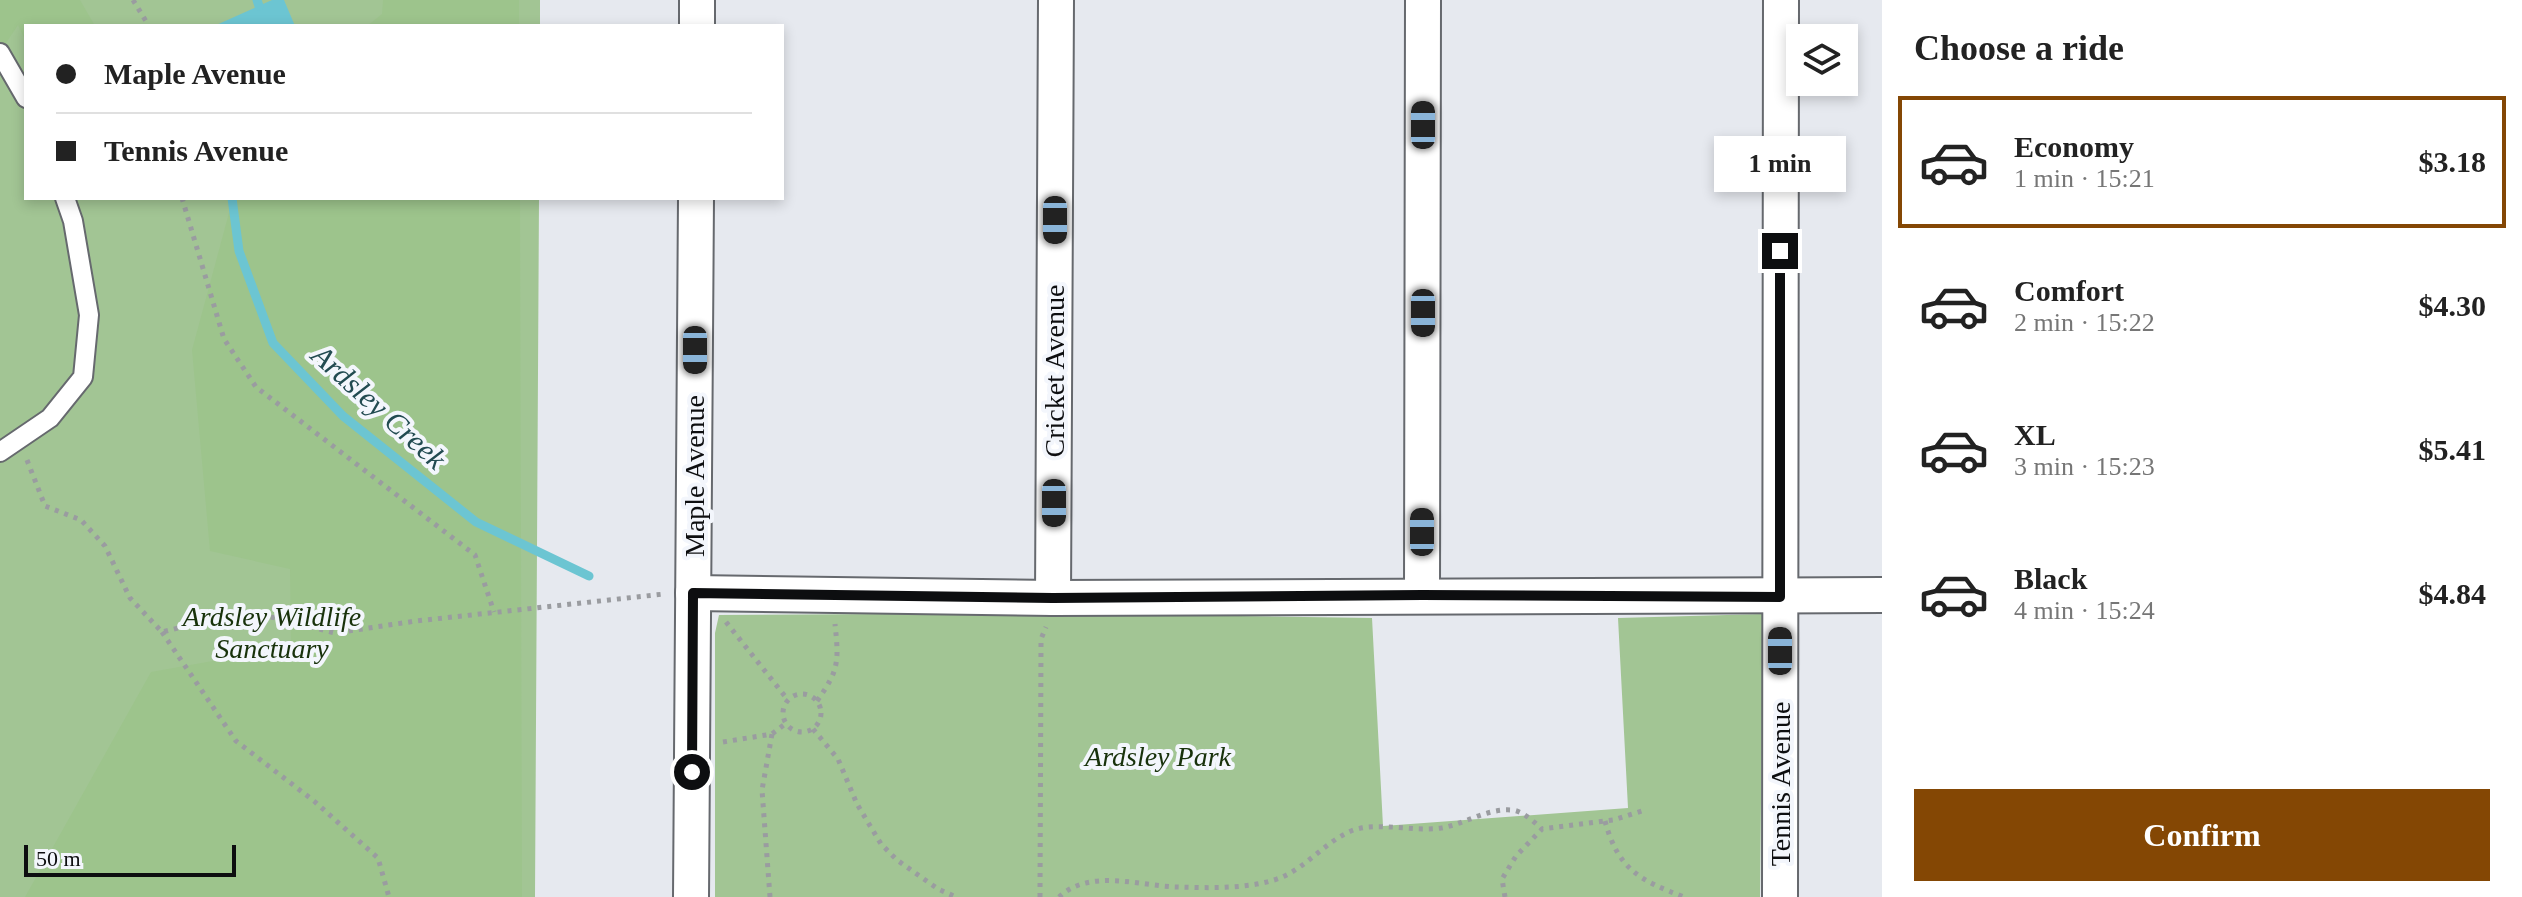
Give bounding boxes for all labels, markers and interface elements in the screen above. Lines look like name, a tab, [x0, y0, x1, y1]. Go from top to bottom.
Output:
map controls	[1786, 24, 1858, 96]
button: layers	[1786, 24, 1858, 96]
text: Choose a ride	[1914, 28, 2124, 68]
text: Maple Avenue	[104, 57, 286, 90]
car	[1411, 101, 1435, 149]
icon: car	[1918, 126, 1990, 198]
text: Economy	[2014, 130, 2134, 163]
text: Tennis Avenue	[104, 134, 288, 167]
callout: 1 min	[1714, 135, 1846, 191]
text: $3.18	[2419, 145, 2486, 178]
text: 1 min	[1749, 149, 1811, 178]
text: 1 min · 15:21	[2014, 164, 2155, 193]
car	[1043, 196, 1067, 244]
route end	[1762, 233, 1798, 269]
icon: car	[1918, 270, 1990, 342]
text: Comfort	[2014, 274, 2124, 307]
street label: Cricket Avenue	[1039, 285, 1070, 457]
car	[1411, 289, 1435, 337]
text: $4.30	[2419, 289, 2486, 322]
text: 2 min · 15:22	[2014, 308, 2155, 337]
car	[683, 326, 707, 374]
water label: Ardsley Creek	[304, 337, 454, 476]
street label: Maple Avenue	[679, 395, 710, 557]
icon: car	[1918, 414, 1990, 486]
text: XL	[2014, 418, 2056, 451]
text: $5.41	[2419, 433, 2486, 466]
text: 3 min · 15:23	[2014, 452, 2155, 481]
car	[1042, 479, 1066, 527]
car	[1410, 508, 1434, 556]
icon: car	[1918, 558, 1990, 630]
text: Black	[2014, 562, 2087, 595]
text: $4.84	[2419, 577, 2486, 610]
text: 4 min · 15:24	[2014, 596, 2155, 625]
park label: Ardsley Wildlife Sanctuary	[181, 601, 361, 664]
car	[1768, 627, 1792, 675]
street label: Tennis Avenue	[1765, 702, 1796, 866]
park label: Ardsley Park	[1083, 741, 1232, 772]
route start	[674, 754, 710, 790]
button: Confirm	[1914, 789, 2490, 881]
scale bar	[24, 841, 236, 877]
text: 50 m	[36, 846, 81, 871]

